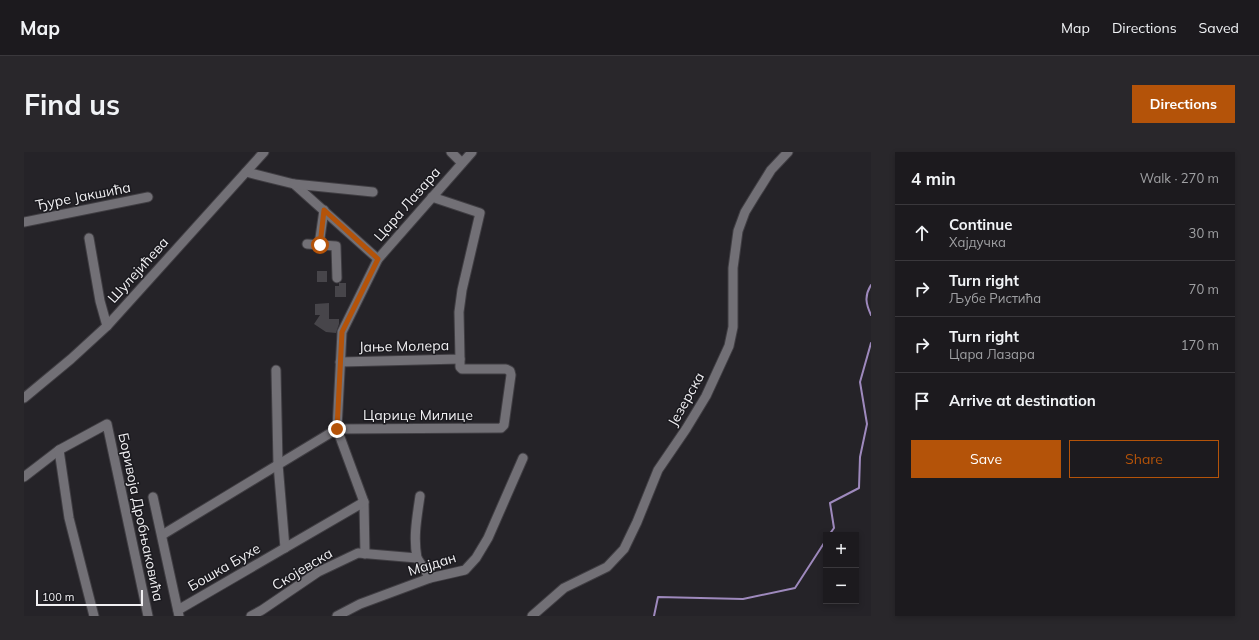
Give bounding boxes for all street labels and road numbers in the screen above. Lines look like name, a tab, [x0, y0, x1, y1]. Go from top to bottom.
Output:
street label: Цара Лазара	[370, 163, 444, 245]
street label: Ђуре Јакшића	[34, 178, 132, 214]
street label: Шулејићева	[104, 233, 172, 307]
street label: Јање Молера	[359, 336, 449, 356]
street label: Језерска	[664, 369, 708, 429]
street label: Царице Милице	[363, 406, 473, 424]
street label: Боривоја Дробњаковића	[114, 431, 168, 603]
street label: Бошка Бухе	[184, 539, 264, 595]
street label: Скојевска	[268, 544, 336, 594]
street label: Мајдан	[406, 548, 458, 580]

